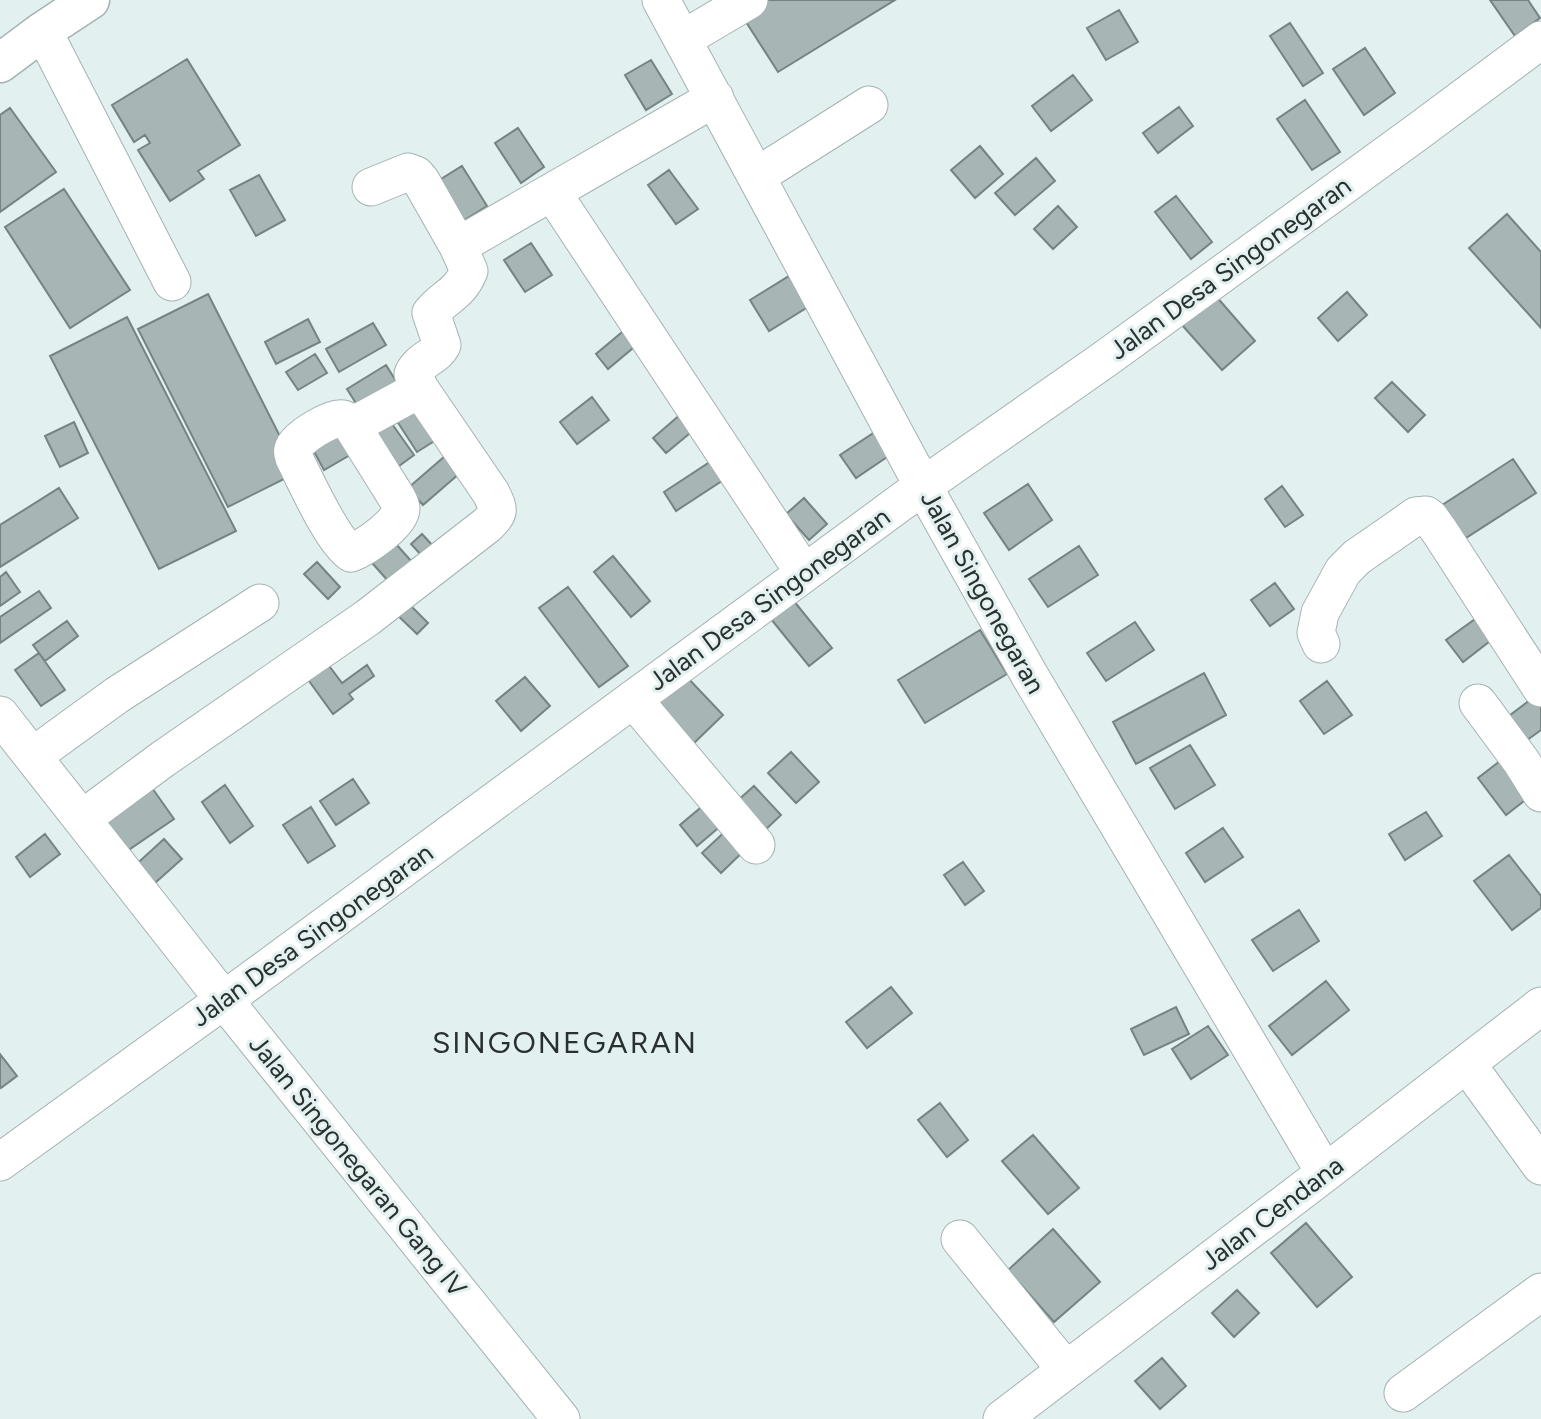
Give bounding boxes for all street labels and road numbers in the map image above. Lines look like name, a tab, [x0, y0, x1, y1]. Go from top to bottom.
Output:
street label: Jalan Desa Singonegaran	[1103, 170, 1357, 366]
street label: Jalan Singonegaran	[914, 485, 1052, 699]
street label: Jalan Desa Singonegaran	[642, 501, 896, 697]
street label: Jalan Desa Singonegaran	[185, 837, 439, 1033]
street label: Jalan Singonegaran Gang IV	[242, 1029, 474, 1303]
street label: Jalan Cendana	[1194, 1149, 1350, 1277]

